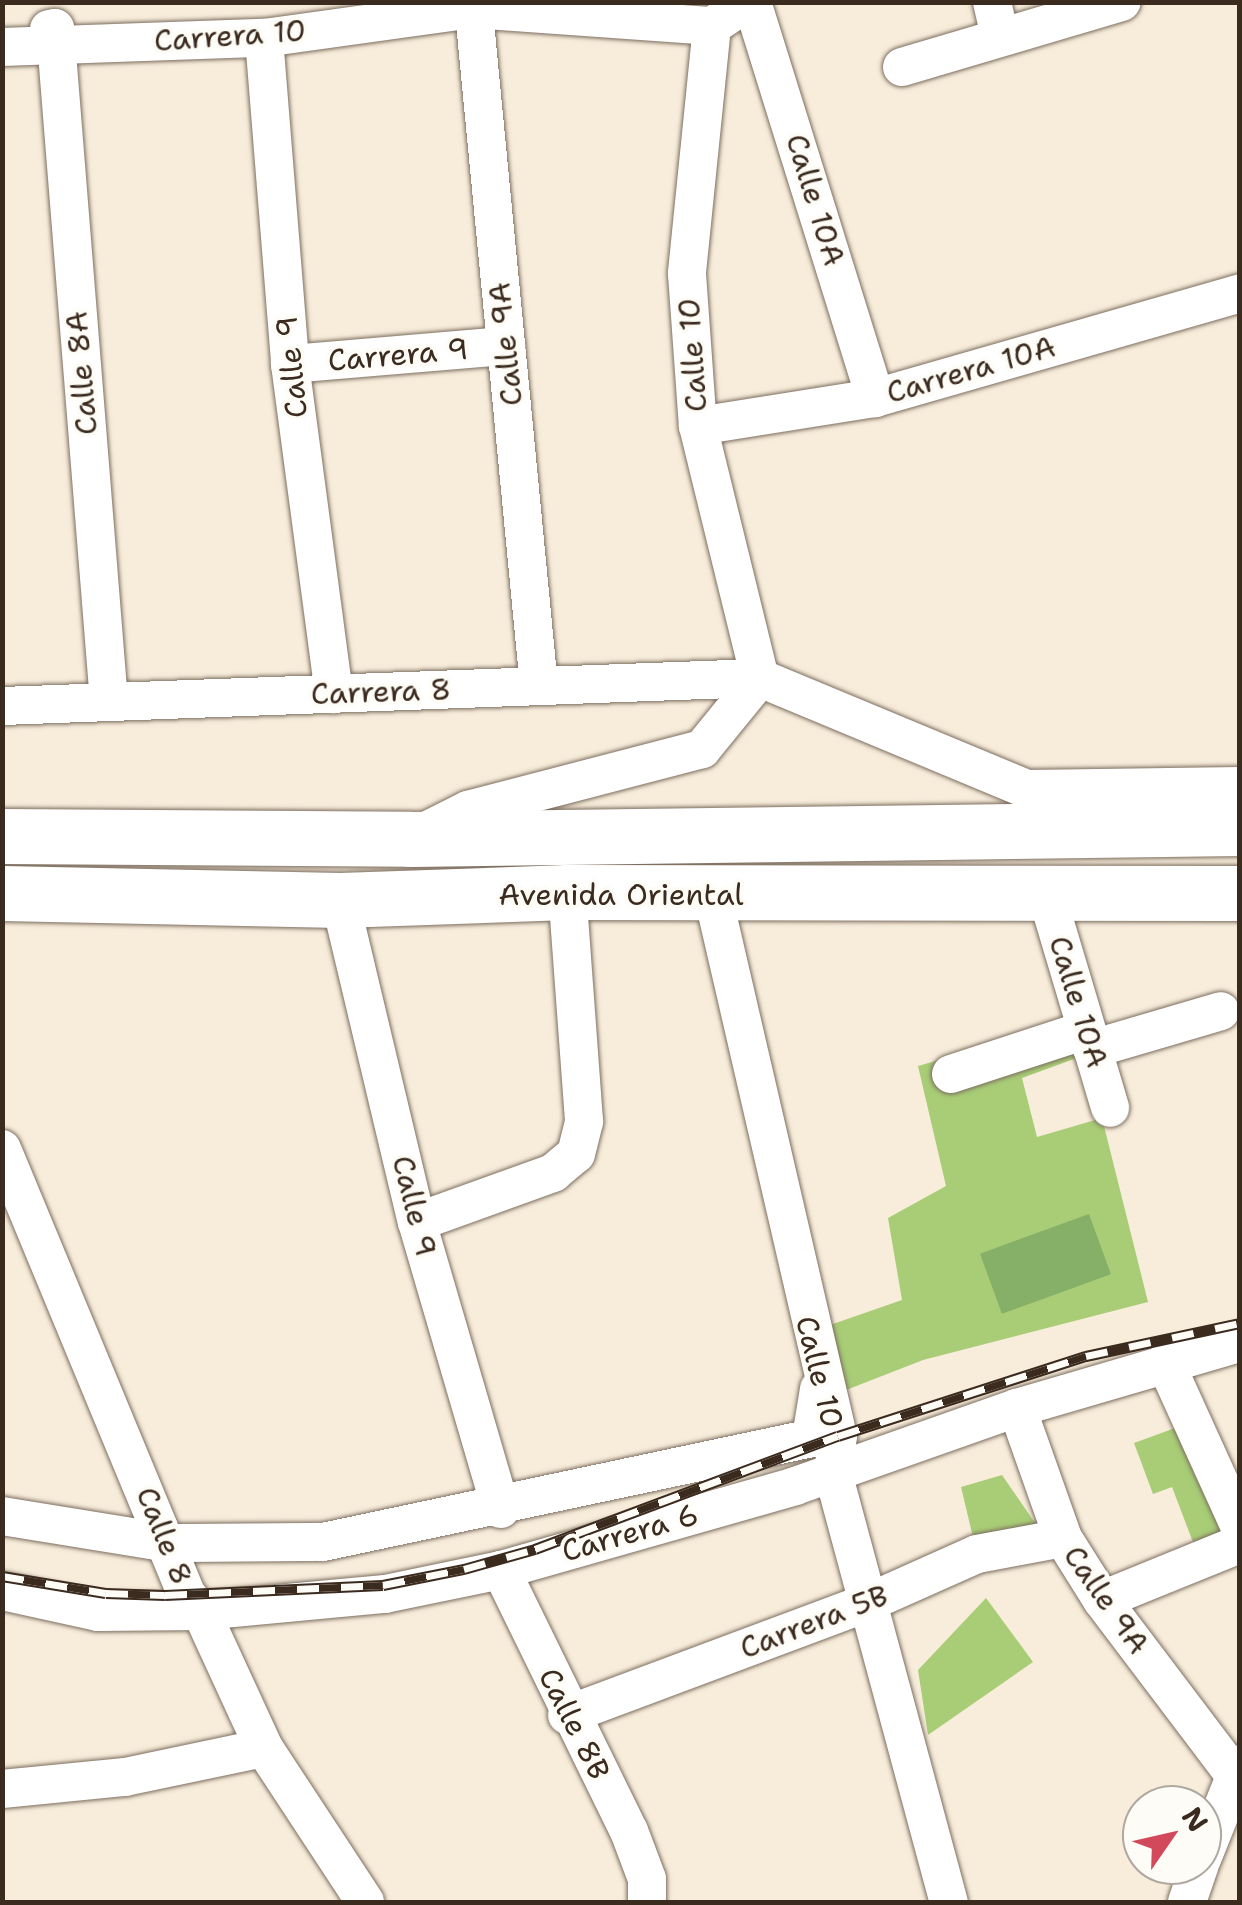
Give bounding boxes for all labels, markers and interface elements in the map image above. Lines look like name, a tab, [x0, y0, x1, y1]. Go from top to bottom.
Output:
street label: Carrera 10	[153, 13, 307, 59]
street label: Calle 10A	[778, 130, 852, 270]
street label: Calle 9A	[482, 280, 530, 408]
street label: Calle 10	[671, 297, 715, 413]
street label: Calle 8A	[59, 310, 105, 436]
street label: Calle 9	[269, 314, 315, 420]
street label: Carrera 10A	[882, 329, 1060, 411]
street label: Carrera 9	[326, 331, 470, 379]
street label: Carrera 8	[310, 672, 452, 712]
street label: Avenida Oriental	[498, 877, 744, 913]
street label: Calle 10A	[1041, 932, 1115, 1072]
street label: Calle 9	[384, 1152, 444, 1260]
street label: Calle 10	[788, 1312, 850, 1432]
street label: Calle 8	[128, 1482, 200, 1590]
street label: Carrera 6	[558, 1496, 702, 1570]
street label: Calle 9A	[1056, 1539, 1156, 1661]
street label: Carrera 5B	[735, 1577, 893, 1667]
street label: Calle 8B	[531, 1662, 617, 1786]
north arrow	[1122, 1785, 1222, 1885]
text: N	[1173, 1800, 1217, 1839]

